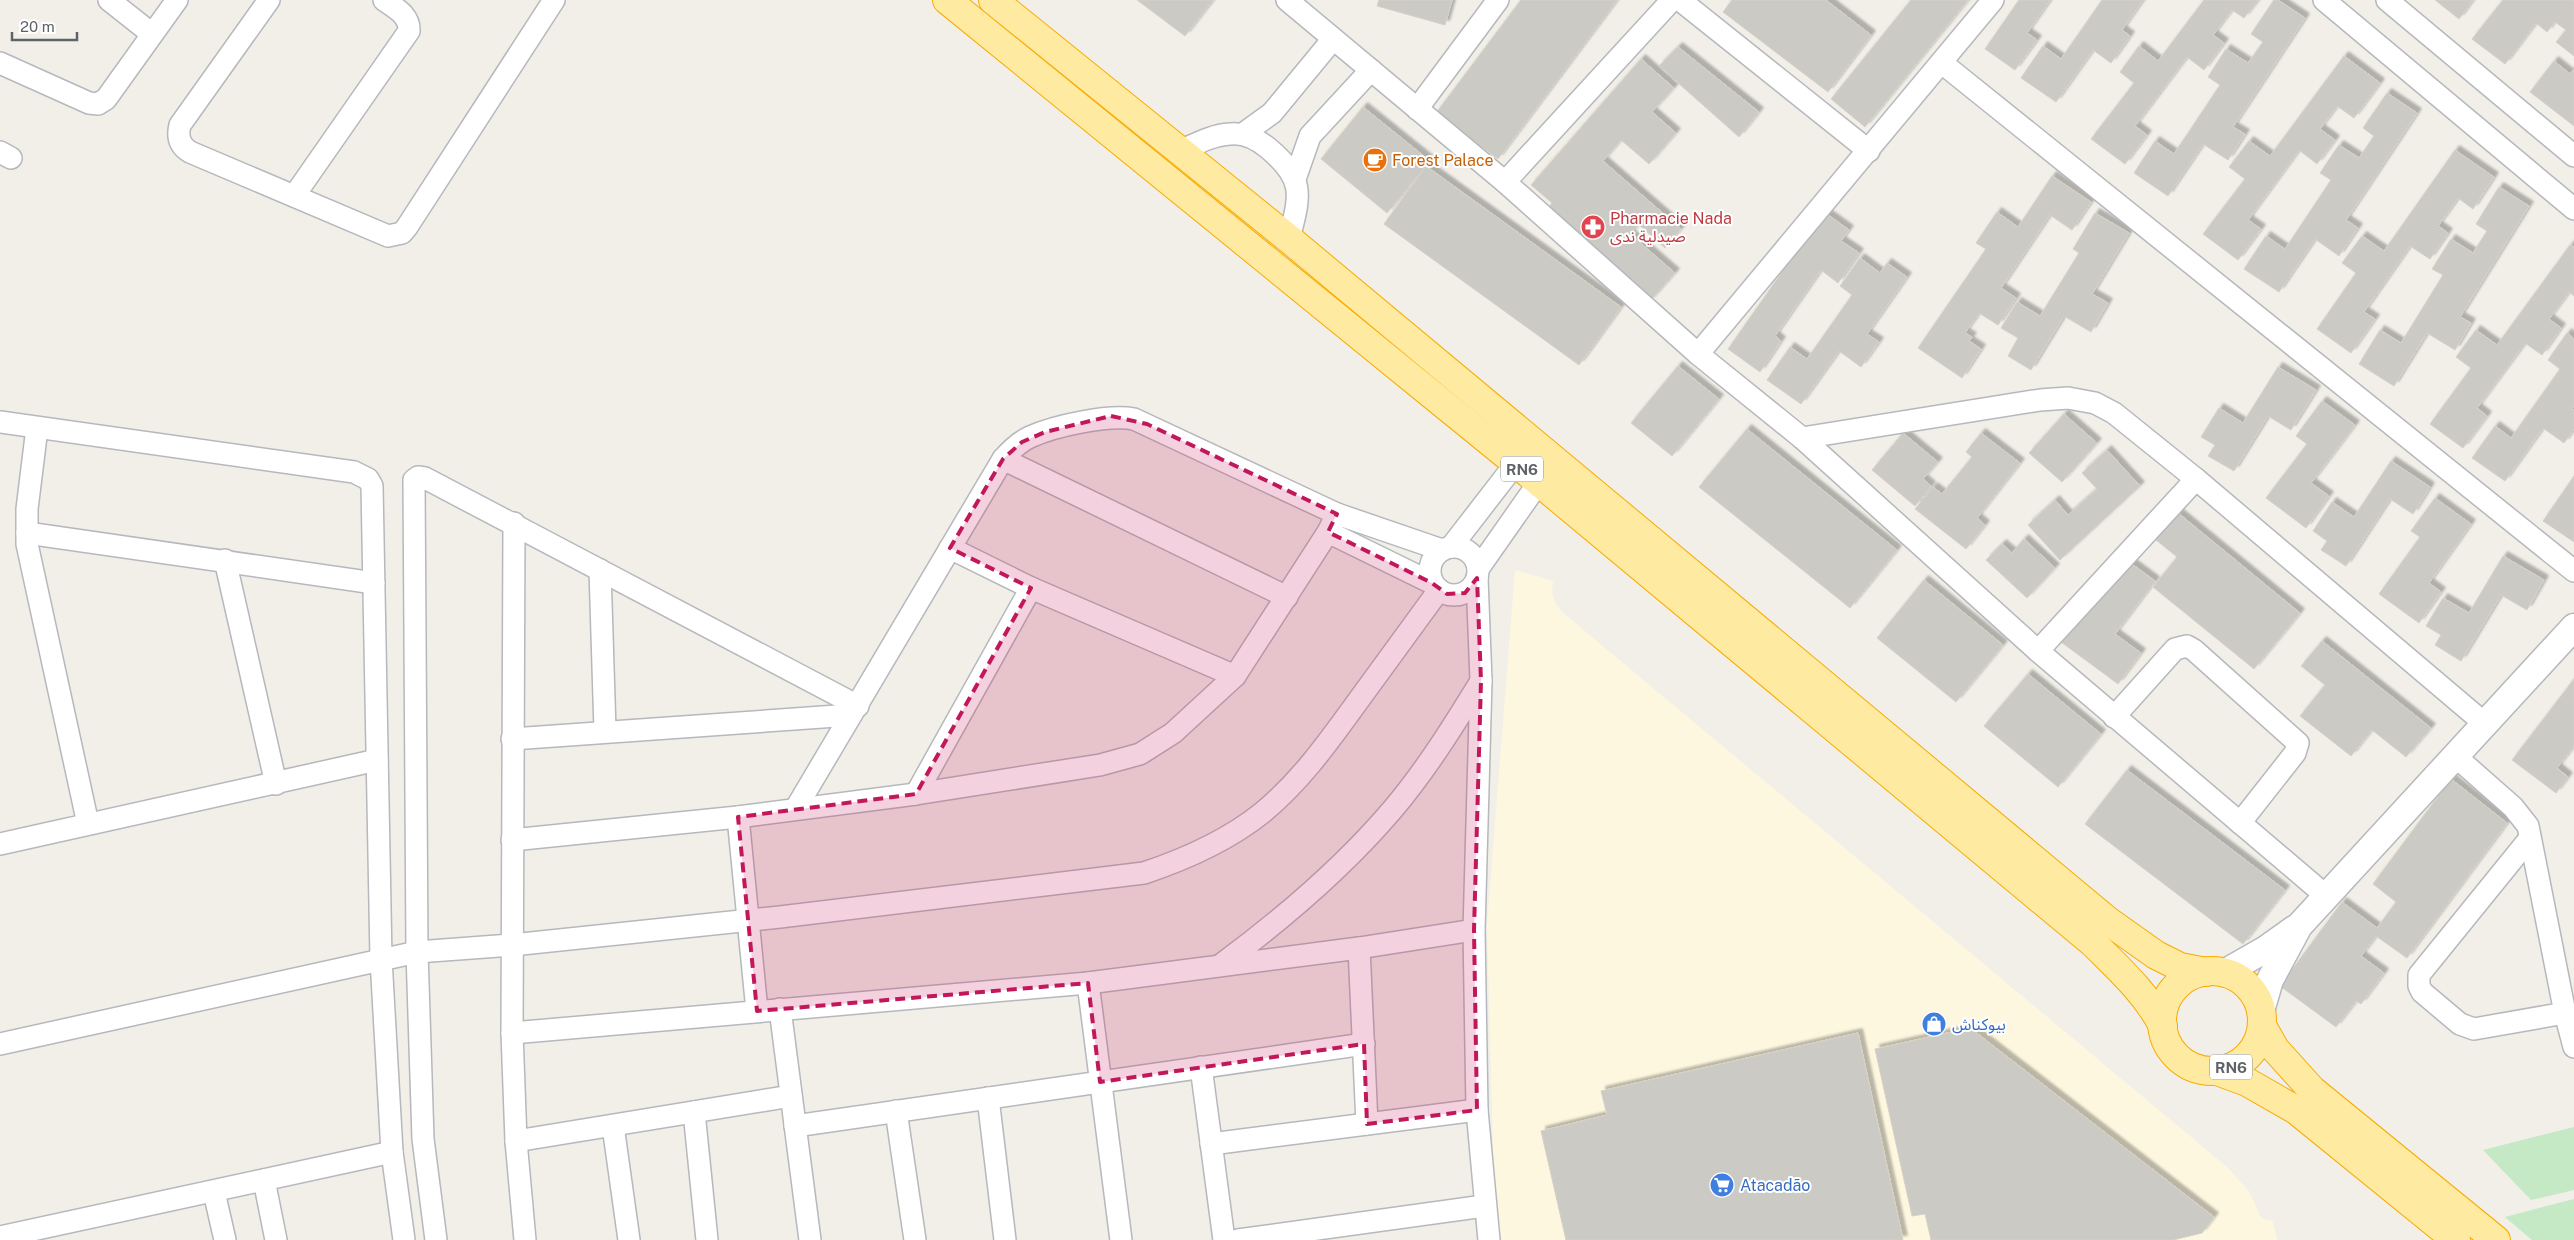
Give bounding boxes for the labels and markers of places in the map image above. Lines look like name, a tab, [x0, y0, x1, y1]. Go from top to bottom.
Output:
cafe icon: Forest Palace	[1362, 147, 1388, 173]
place label: Forest Palace	[1392, 151, 1494, 170]
place label: Pharmacie Nada صيدلية ندى	[1610, 209, 1732, 246]
pharmacy icon: Pharmacie Nada صيدلية ندى	[1580, 214, 1606, 240]
shop icon: بيوكناش	[1921, 1011, 1947, 1037]
place label: بيوكناش	[1952, 1015, 2006, 1034]
supermarket icon: Atacadão	[1709, 1172, 1735, 1198]
place label: Atacadão	[1740, 1176, 1810, 1195]

